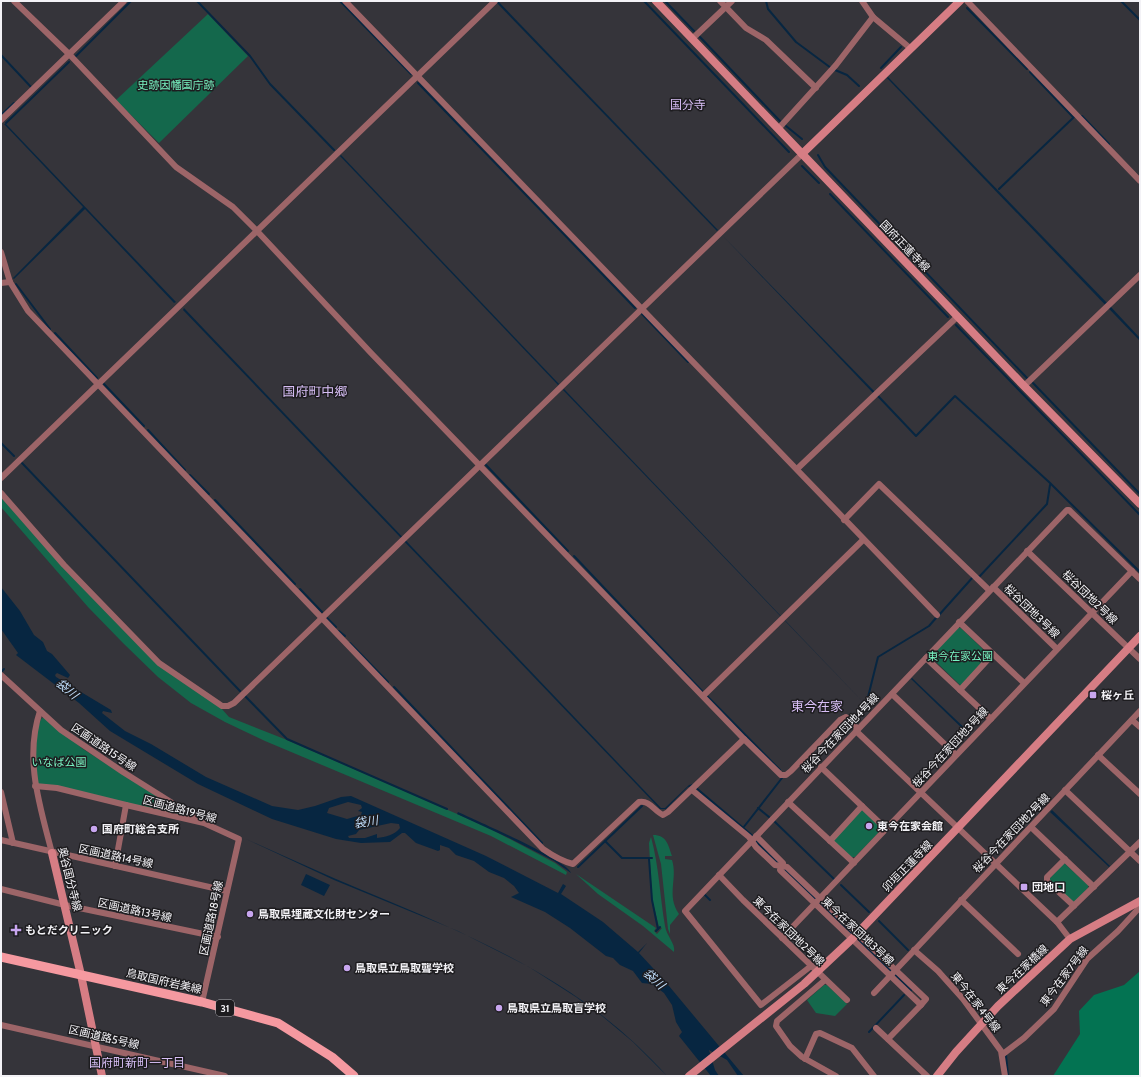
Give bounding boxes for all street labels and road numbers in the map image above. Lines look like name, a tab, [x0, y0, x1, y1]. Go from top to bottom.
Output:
street label: 国府正蓮寺線	[877, 217, 933, 275]
street label: 桜谷団地2号線	[1059, 567, 1121, 627]
street label: 桜谷団地3号線	[1001, 581, 1063, 641]
street label: 桜谷今在家団地4号線	[798, 690, 882, 776]
street label: 桜谷今在家団地3号線	[909, 704, 991, 790]
street label: 区画道路15号線	[69, 720, 139, 774]
street label: 桜谷今在家団地2号線	[970, 790, 1052, 876]
street label: 区画道路19号線	[142, 792, 218, 826]
street label: 卯垣正蓮寺線	[879, 837, 935, 895]
street label: 区画道路14号線	[77, 841, 155, 871]
street label: 奥谷国分寺線	[55, 845, 85, 913]
street label: 区画道路18号線	[196, 879, 226, 957]
street label: 東今在家団地2号線	[750, 893, 828, 969]
street label: 東今在家団地3号線	[819, 894, 897, 968]
street label: 区画道路13号線	[97, 895, 173, 925]
street label: 東今在家橋線	[993, 941, 1051, 997]
street label: 東今在家7号線	[1037, 943, 1091, 1009]
street label: 鳥取国府岩美線	[125, 966, 203, 996]
street label: 東今在家4号線	[948, 969, 1004, 1035]
road number: 31	[216, 1000, 234, 1016]
street label: 区画道路5号線	[67, 1022, 141, 1052]

